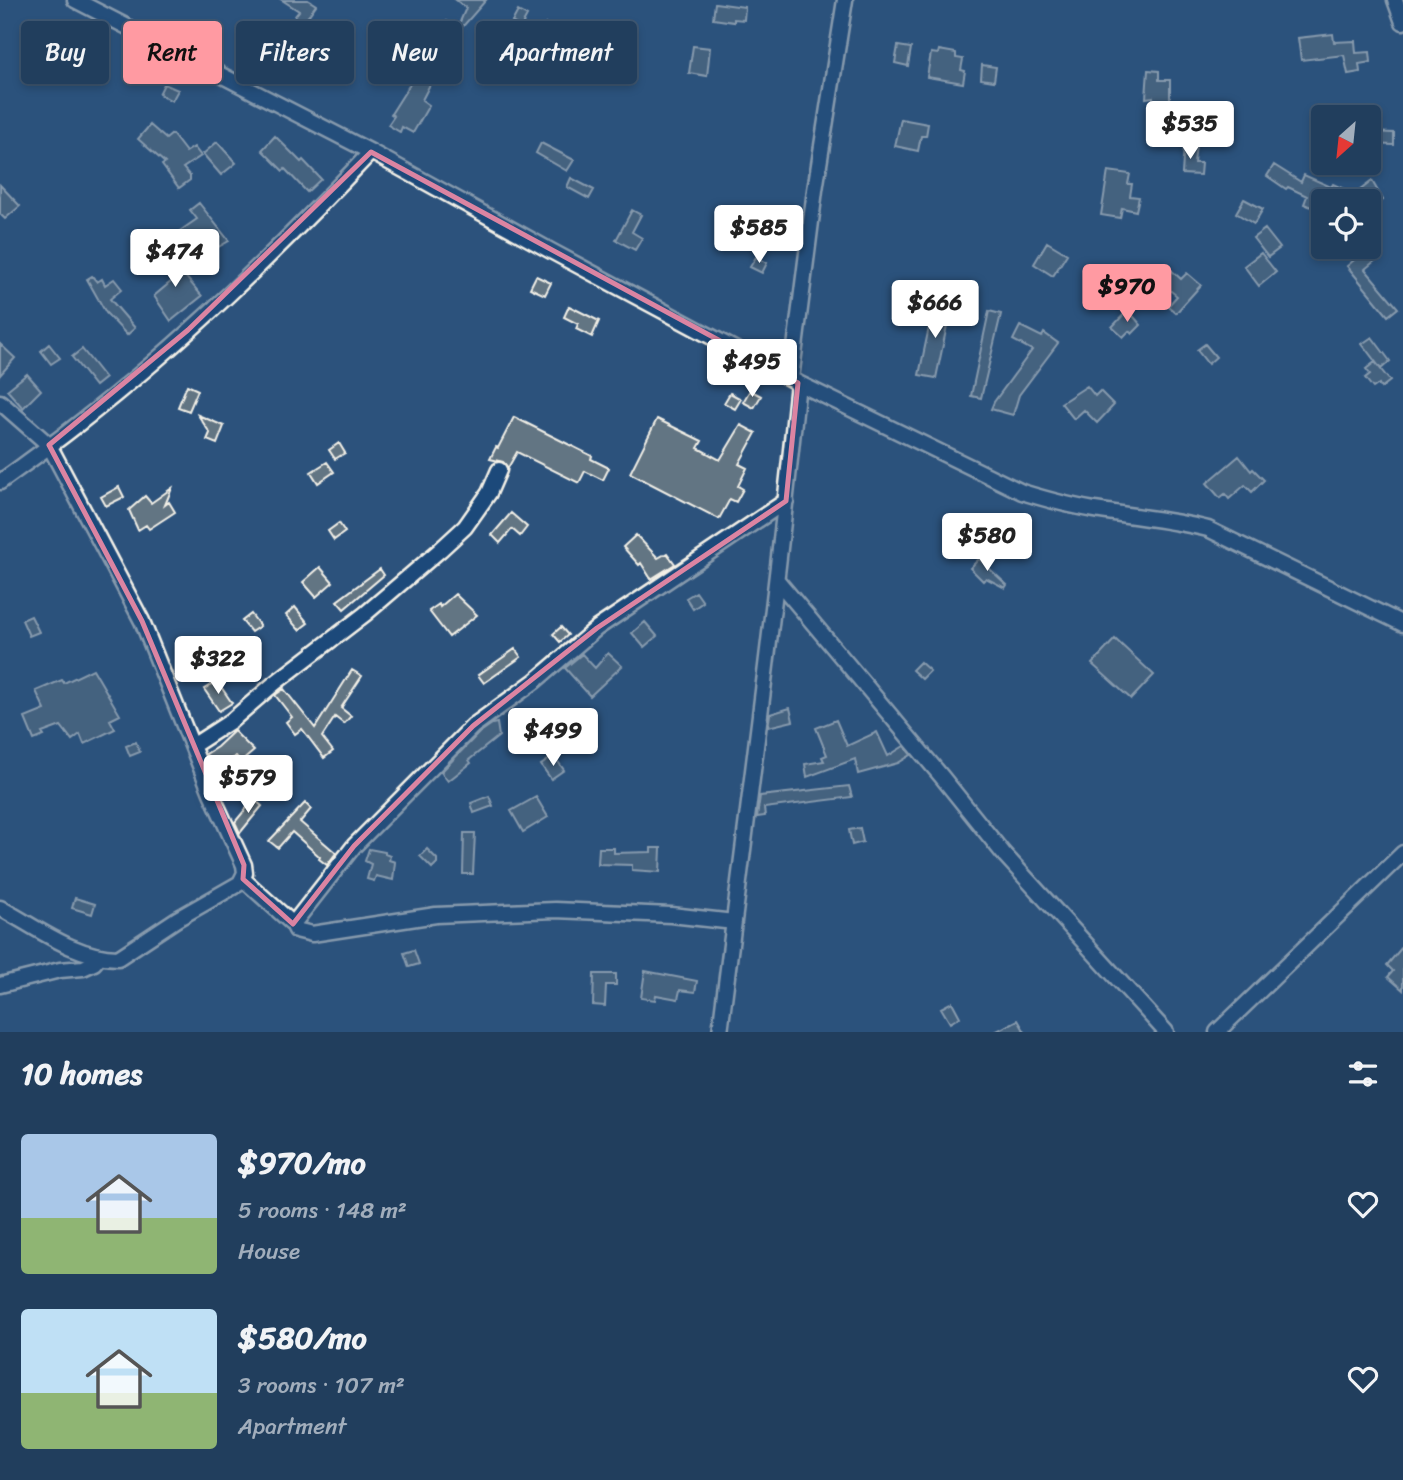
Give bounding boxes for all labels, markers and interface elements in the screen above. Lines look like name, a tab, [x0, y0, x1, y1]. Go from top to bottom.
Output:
chip: Buy	[21, 21, 109, 84]
chip: Rent	[123, 21, 222, 84]
chip: Filters	[236, 21, 354, 84]
chip: New	[368, 21, 462, 84]
chip: Apartment	[476, 21, 637, 84]
pin: $535	[1149, 102, 1231, 161]
text: $535	[1162, 103, 1218, 144]
north arrow	[1311, 105, 1381, 175]
map controls	[1311, 105, 1381, 259]
button: locate	[1311, 189, 1381, 259]
pin: $585	[718, 205, 800, 265]
text: $585	[730, 207, 788, 248]
pin: $474	[134, 230, 216, 289]
text: $474	[146, 231, 204, 272]
pin: $970	[1086, 264, 1168, 324]
text: $970	[1098, 266, 1156, 307]
pin: $666	[894, 280, 976, 340]
text: $666	[908, 282, 962, 323]
pin: $495	[711, 340, 793, 399]
text: $495	[723, 341, 781, 382]
pin: $580	[946, 514, 1028, 573]
text: $580	[958, 515, 1016, 556]
pin: $322	[177, 636, 259, 696]
text: $322	[191, 638, 245, 679]
pin: $499	[512, 708, 594, 768]
text: $499	[524, 710, 582, 751]
pin: $579	[207, 756, 289, 815]
text: $579	[220, 757, 276, 798]
text: 10 homes	[21, 1047, 142, 1101]
icon: filters	[1344, 1055, 1382, 1093]
text: $970/mo	[238, 1136, 366, 1190]
icon: home	[77, 1162, 161, 1246]
icon: heart	[1344, 1185, 1382, 1223]
text: 5 rooms · 148 m²	[238, 1190, 407, 1231]
text: House	[238, 1231, 300, 1272]
text: $580/mo	[238, 1311, 367, 1365]
icon: home	[77, 1337, 161, 1421]
icon: heart	[1344, 1360, 1382, 1398]
text: 3 rooms · 107 m²	[238, 1365, 405, 1406]
text: Apartment	[238, 1406, 347, 1447]

